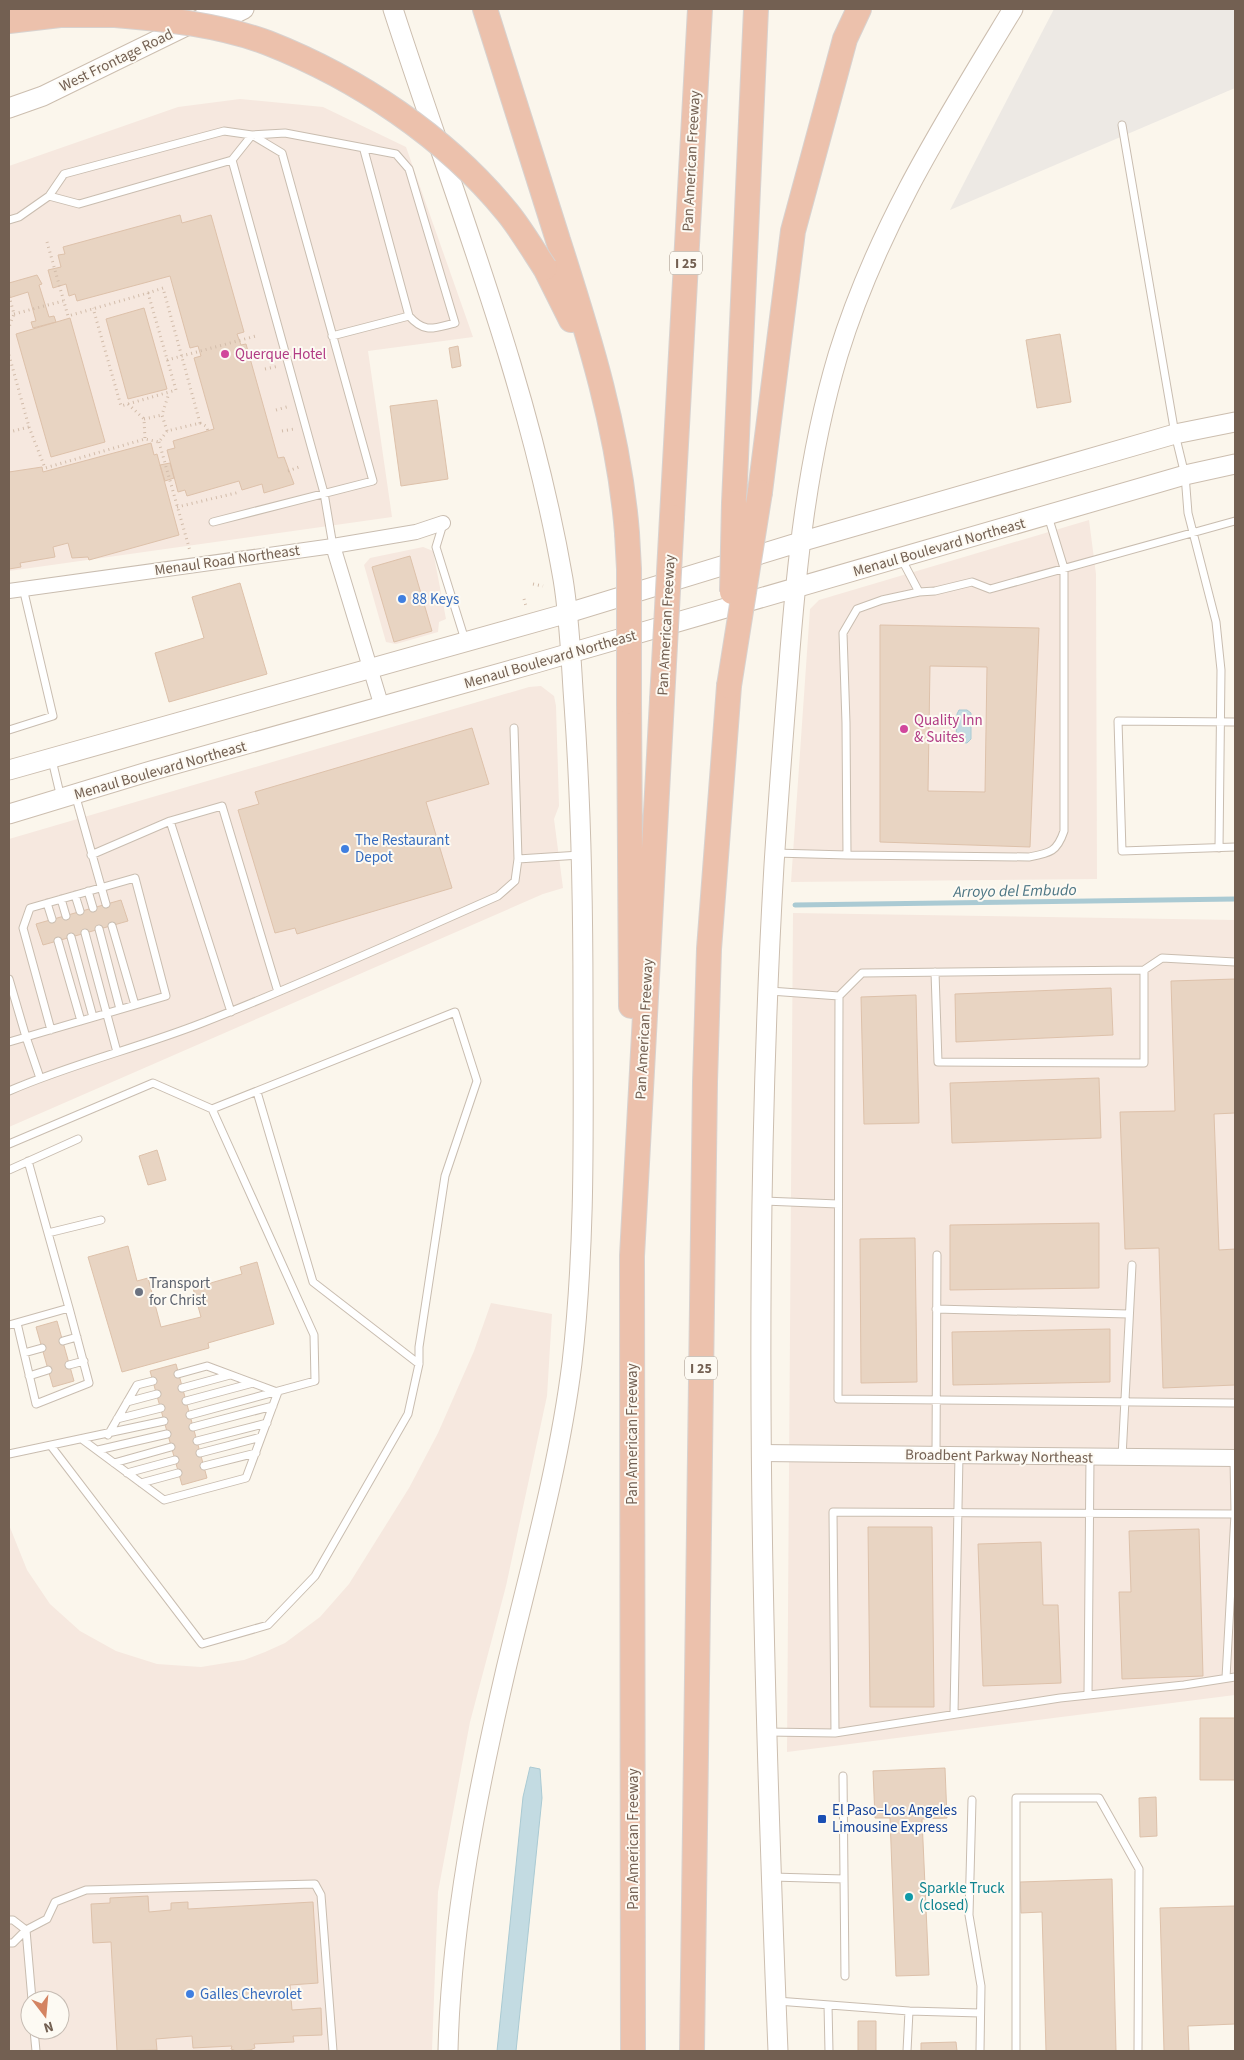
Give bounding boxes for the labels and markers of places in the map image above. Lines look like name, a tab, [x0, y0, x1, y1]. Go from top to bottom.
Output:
place label: Querque Hotel	[235, 344, 326, 365]
marker: Querque Hotel	[219, 348, 231, 360]
place label: 88 Keys	[412, 589, 459, 610]
marker: 88 Keys	[396, 593, 408, 605]
place label: Quality Inn & Suites	[914, 710, 983, 748]
marker: Quality Inn & Suites	[898, 723, 910, 735]
place label: The Restaurant Depot	[355, 830, 450, 868]
marker: The Restaurant Depot	[339, 843, 351, 855]
place label: Transport for Christ	[149, 1273, 210, 1311]
marker: Transport for Christ	[133, 1286, 145, 1298]
place label: El Paso–Los Angeles Limousine Express	[832, 1800, 957, 1838]
marker: El Paso–Los Angeles Limousine Express	[816, 1813, 828, 1825]
place label: Sparkle Truck (closed)	[919, 1878, 1005, 1916]
marker: Sparkle Truck (closed)	[903, 1891, 915, 1903]
place label: Galles Chevrolet	[200, 1984, 302, 2005]
marker: Galles Chevrolet	[184, 1988, 196, 2000]

